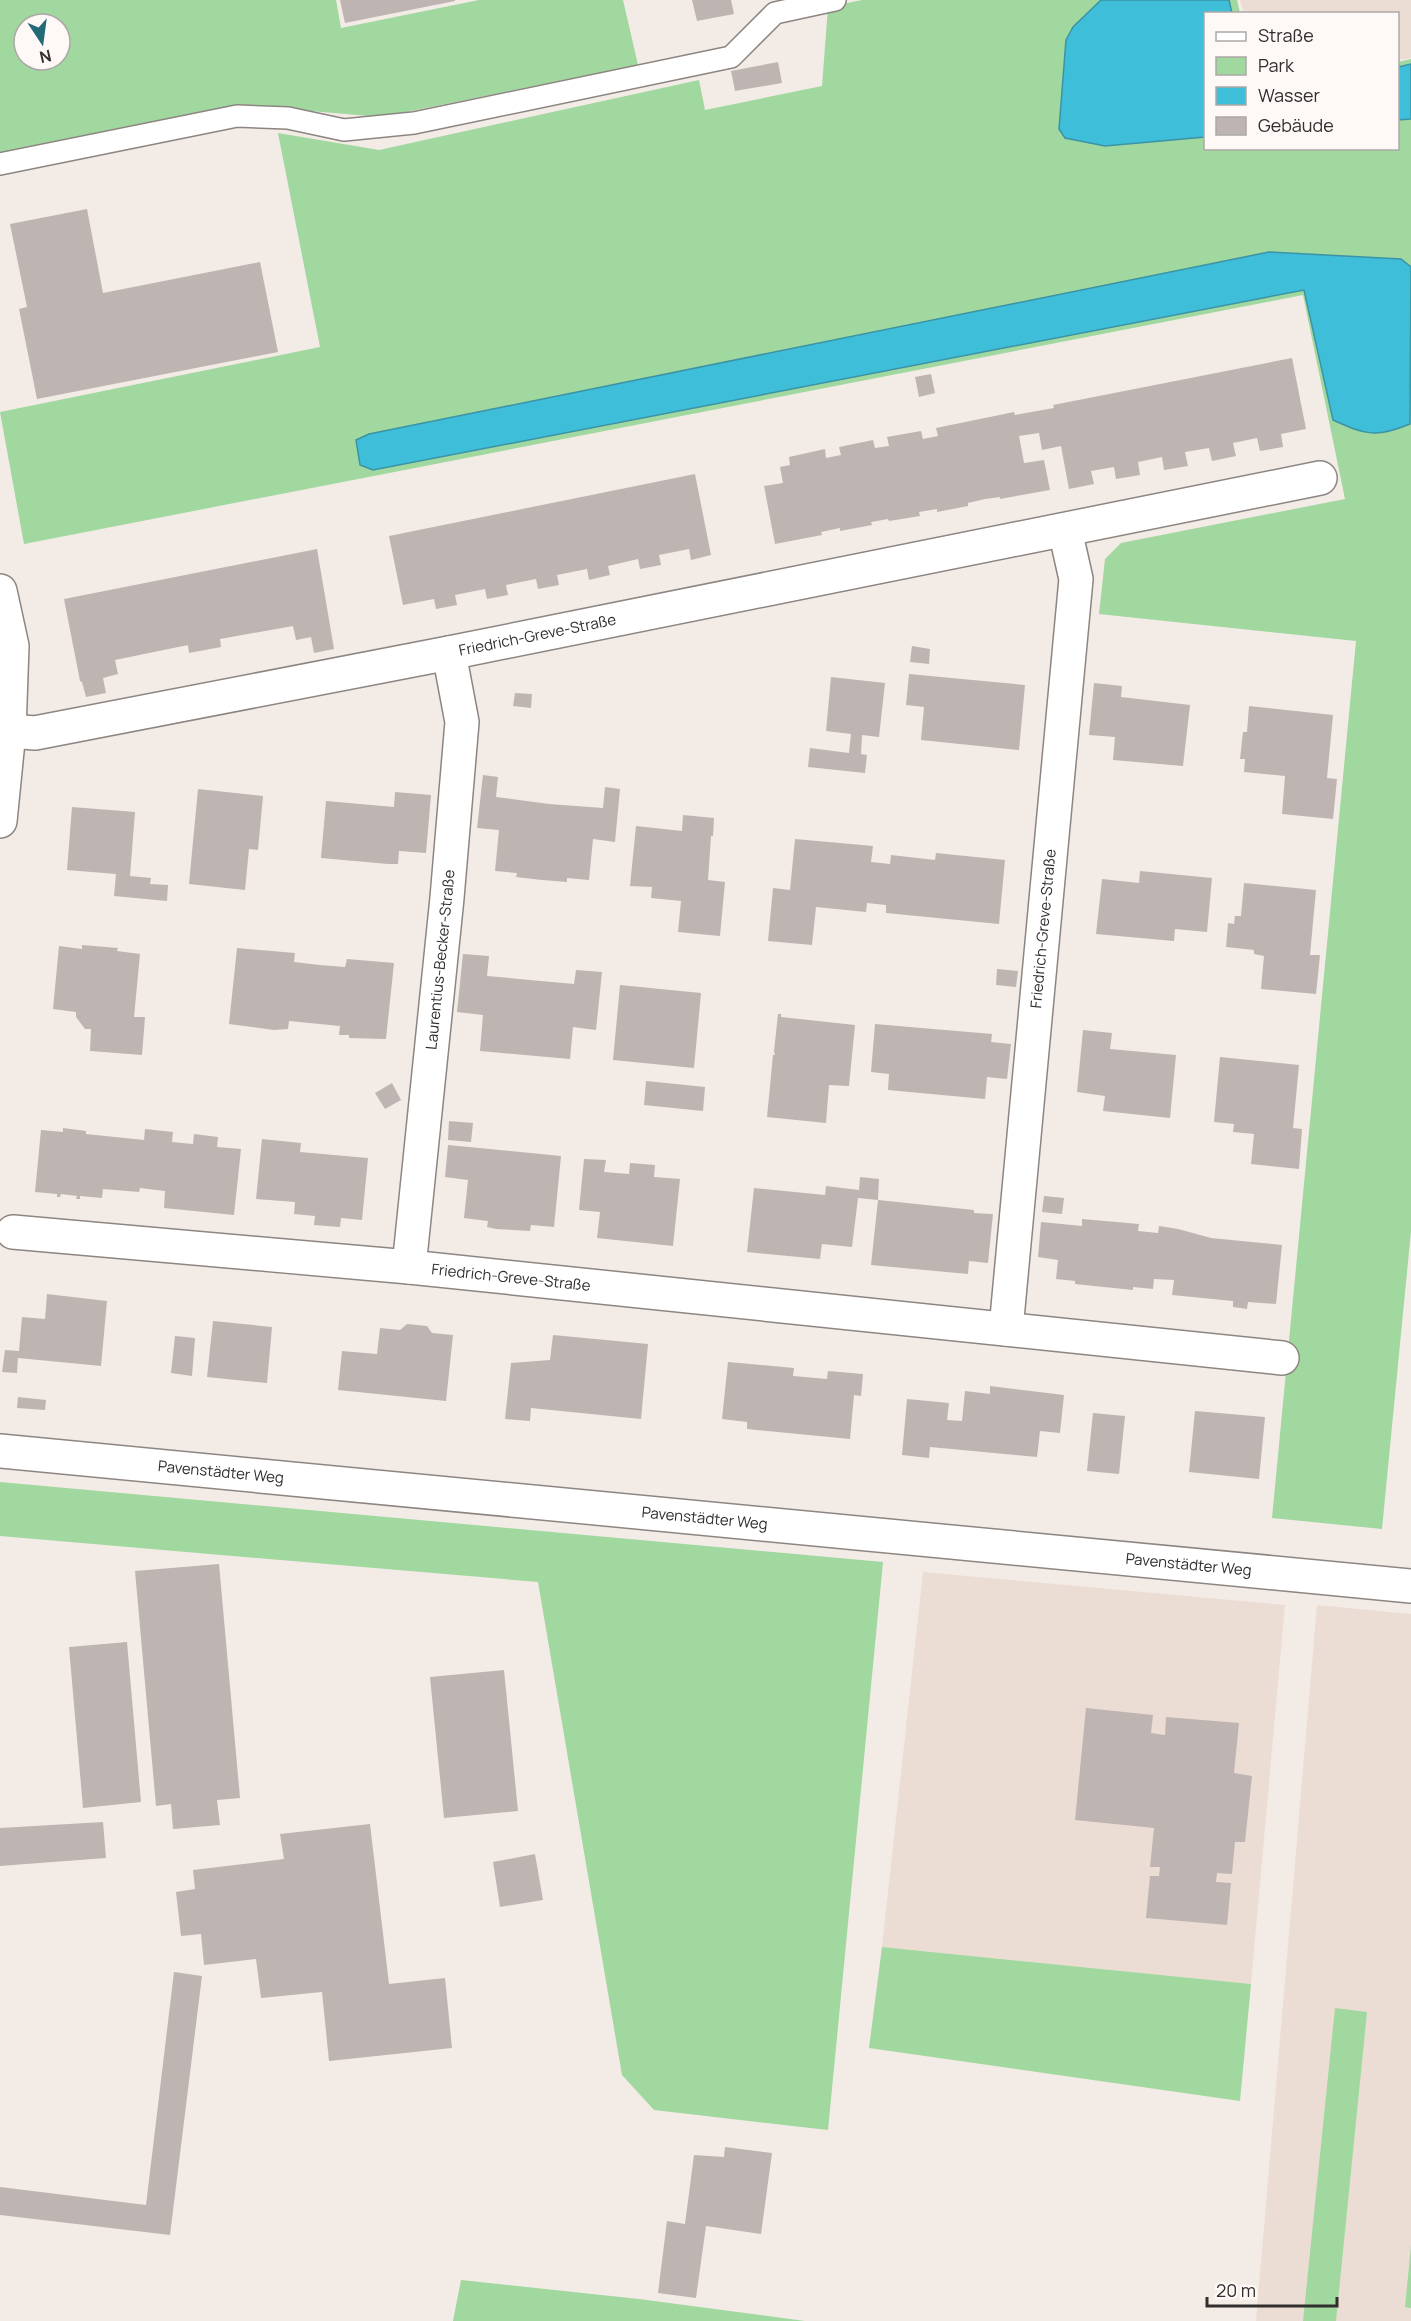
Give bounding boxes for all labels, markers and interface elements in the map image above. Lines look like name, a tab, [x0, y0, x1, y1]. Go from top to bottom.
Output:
north arrow	[12, 12, 72, 72]
legend	[1204, 12, 1399, 150]
text: Straße	[1258, 23, 1314, 47]
text: N	[37, 45, 53, 69]
text: Park	[1258, 53, 1295, 77]
text: Wasser	[1258, 83, 1320, 107]
text: Gebäude	[1258, 113, 1334, 137]
street label: Friedrich-Greve-Straße	[457, 609, 618, 661]
street label: Friedrich-Greve-Straße	[1025, 848, 1061, 1009]
street label: Laurentius-Becker-Straße	[420, 868, 459, 1051]
street label: Friedrich-Greve-Straße	[430, 1258, 592, 1296]
street label: Pavenstädter Weg	[157, 1455, 285, 1488]
street label: Pavenstädter Weg	[641, 1501, 769, 1534]
street label: Pavenstädter Weg	[1125, 1548, 1253, 1581]
scale bar	[1207, 2270, 1338, 2308]
text: 20 m	[1216, 2278, 1256, 2302]

